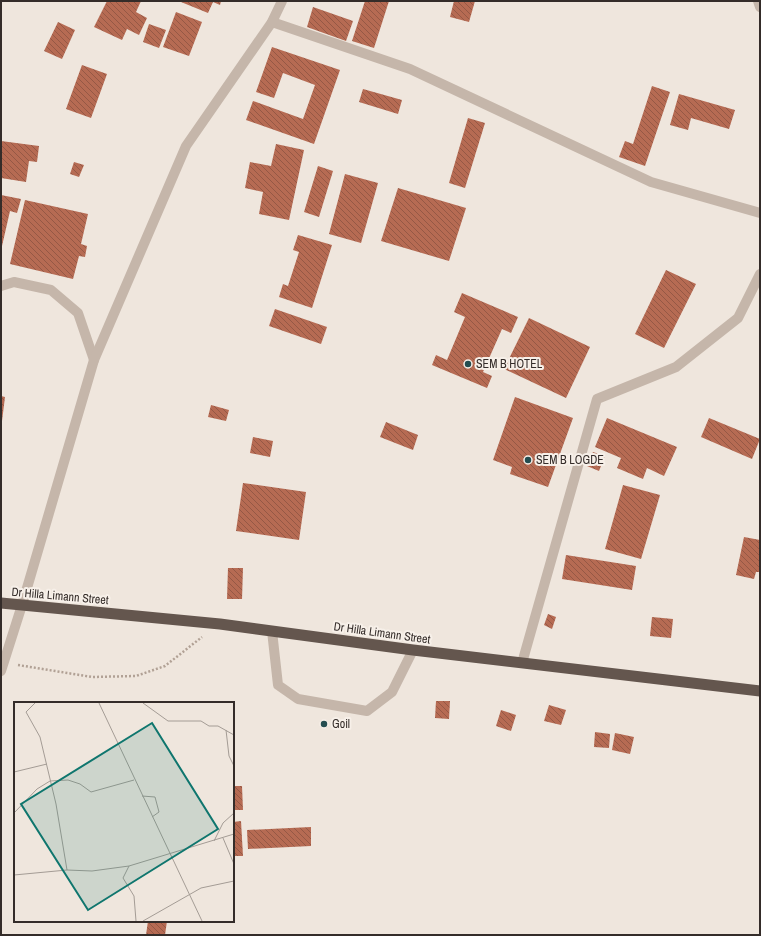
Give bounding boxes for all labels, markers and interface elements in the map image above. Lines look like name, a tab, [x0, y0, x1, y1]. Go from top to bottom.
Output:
place label: SEM B HOTEL	[476, 356, 543, 372]
marker: SEM B HOTEL	[463, 359, 473, 369]
place label: SEM B LOGDE	[536, 452, 604, 468]
marker: SEM B LOGDE	[523, 455, 533, 465]
street label: Dr Hilla Limann Street	[11, 584, 109, 608]
street label: Dr Hilla Limann Street	[333, 618, 432, 648]
inset map	[14, 702, 234, 922]
place label: Goil	[332, 716, 350, 732]
marker: Goil	[319, 719, 329, 729]

